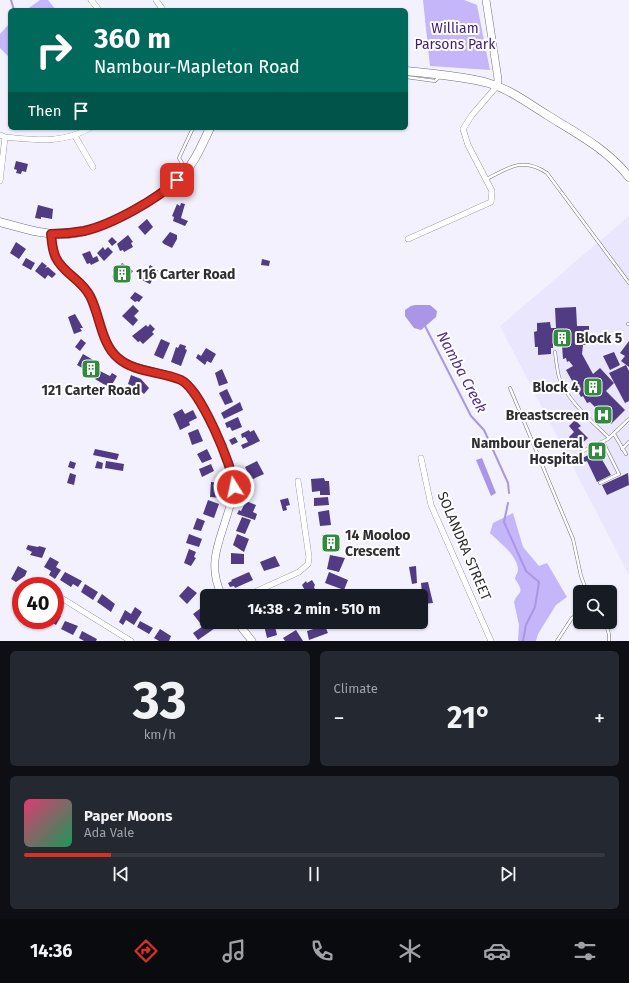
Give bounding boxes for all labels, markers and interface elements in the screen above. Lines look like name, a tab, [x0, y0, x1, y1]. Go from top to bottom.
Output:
park label: William Parsons Park	[415, 20, 496, 53]
text: 360 m	[94, 22, 171, 55]
icon: right	[28, 24, 80, 76]
text: Nambour-Mapleton Road	[94, 56, 300, 78]
icon: arrive	[70, 100, 92, 122]
text: Then	[28, 102, 62, 120]
pin	[160, 163, 194, 197]
icon: arrive	[166, 169, 188, 191]
building icon: 116 Carter Road	[111, 263, 133, 285]
place label: 116 Carter Road	[136, 266, 236, 283]
building icon: Block 5	[551, 327, 573, 349]
water label: Namba Creek	[433, 328, 491, 416]
place label: Block 5	[576, 330, 623, 347]
building icon: 121 Carter Road	[80, 358, 102, 380]
building icon: Block 4	[582, 376, 604, 398]
place label: Block 4	[532, 379, 579, 396]
place label: 121 Carter Road	[42, 382, 140, 399]
hospital icon: Breastscreen	[592, 404, 614, 426]
place label: Breastscreen	[506, 407, 589, 424]
place label: Nambour General Hospital	[471, 435, 584, 468]
hospital icon: Nambour General Hospital	[586, 440, 608, 462]
position arrow	[213, 466, 255, 508]
street label: SOLANDRA STREET	[433, 489, 495, 604]
place label: 14 Mooloo Crescent	[345, 527, 411, 560]
building icon: 14 Mooloo Crescent	[320, 532, 342, 554]
speed limit sign: 40	[12, 577, 64, 629]
map controls	[573, 585, 617, 629]
button: search	[573, 585, 617, 629]
text: 14:38 · 2 min · 510 m	[247, 600, 381, 618]
text: 33	[133, 669, 187, 732]
text: Climate	[334, 681, 378, 696]
text: 21°	[447, 700, 491, 736]
text: −	[334, 705, 345, 732]
text: +	[594, 705, 605, 732]
text: km/h	[144, 727, 176, 742]
text: Paper Moons	[84, 807, 172, 825]
text: Ada Vale	[84, 825, 134, 840]
icon: previous	[110, 863, 132, 885]
icon: pause	[303, 863, 325, 885]
icon: next	[497, 863, 519, 885]
icon: directions	[132, 937, 160, 965]
icon: music	[220, 937, 248, 965]
icon: phone	[308, 937, 336, 965]
icon: climate	[396, 937, 424, 965]
icon: car	[483, 937, 511, 965]
icon: filters	[571, 937, 599, 965]
text: 14:36	[30, 940, 73, 962]

